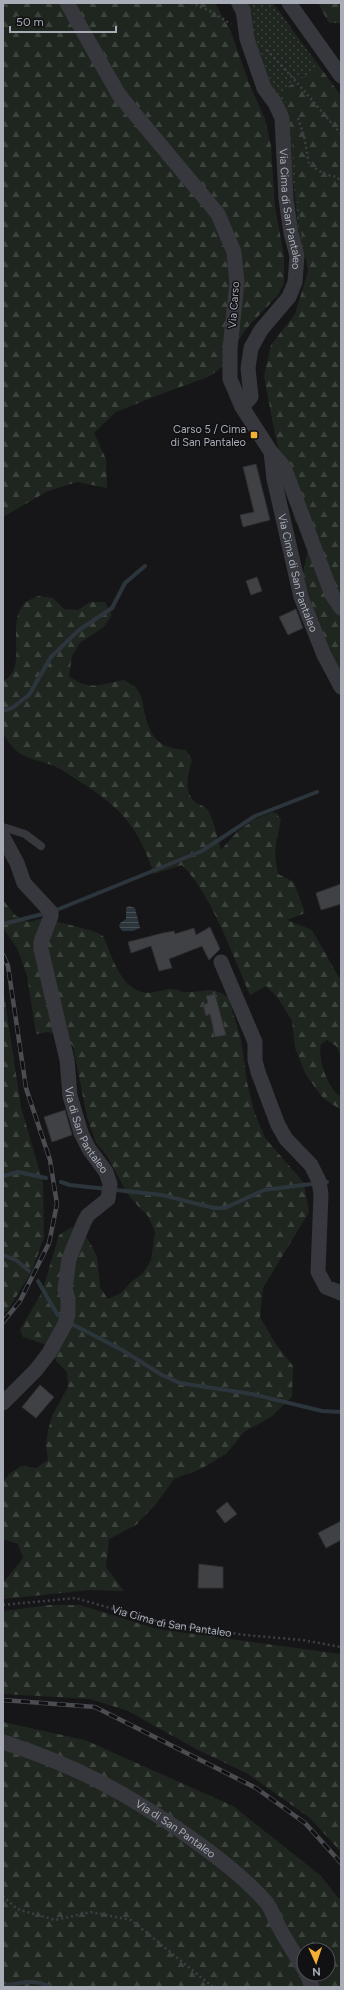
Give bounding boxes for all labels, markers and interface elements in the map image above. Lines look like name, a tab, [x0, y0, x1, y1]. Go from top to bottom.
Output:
scale bar	[10, 8, 116, 34]
text: 50 m	[16, 15, 44, 29]
street label: Via Cima di San Pantaleo	[277, 148, 304, 270]
street label: Via Carso	[226, 281, 242, 329]
place label: Carso 5 / Cima di San Pantaleo	[171, 423, 246, 449]
marker: Carso 5 / Cima di San Pantaleo	[249, 430, 259, 440]
street label: Via Cima di San Pantaleo	[276, 512, 321, 634]
street label: Via di San Pantaleo	[63, 1086, 111, 1176]
street label: Via Cima di San Pantaleo	[110, 1602, 233, 1639]
street label: Via di San Pantaleo	[133, 1797, 218, 1861]
north arrow	[296, 1942, 336, 1982]
text: N	[312, 1965, 321, 1978]

